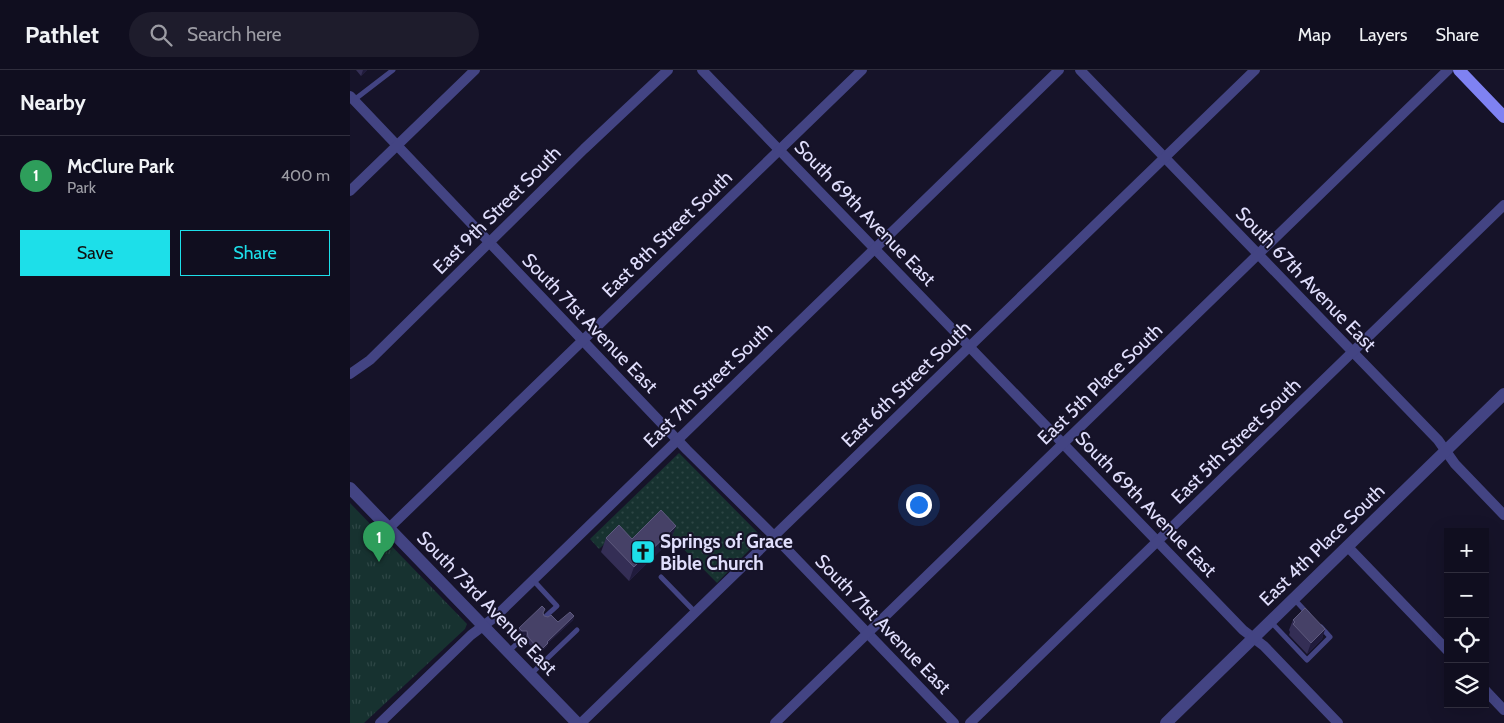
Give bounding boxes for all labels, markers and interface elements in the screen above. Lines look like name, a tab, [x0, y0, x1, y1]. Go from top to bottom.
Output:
search box	[129, 12, 479, 57]
text: Pathlet	[25, 20, 99, 49]
icon: search	[147, 21, 175, 49]
text: Search here	[187, 23, 281, 46]
text: Map	[1298, 24, 1331, 46]
text: Layers	[1359, 24, 1408, 46]
text: Share	[1436, 24, 1479, 46]
text: Nearby	[20, 90, 86, 115]
street label: South 69th Avenue East	[790, 135, 941, 291]
street label: East 9th Street South	[428, 141, 566, 279]
text: McClure Park	[67, 155, 174, 178]
text: 1	[33, 166, 39, 185]
text: 400 m	[281, 166, 330, 185]
street label: East 8th Street South	[597, 166, 737, 302]
text: Park	[67, 178, 96, 197]
street label: South 67th Avenue East	[1231, 202, 1381, 357]
button: Save	[20, 230, 170, 276]
button: Share	[180, 230, 330, 276]
street label: South 71st Avenue East	[517, 248, 663, 398]
street label: East 6th Street South	[836, 316, 976, 452]
street label: East 7th Street South	[639, 318, 777, 452]
street label: East 5th Place South	[1033, 319, 1167, 449]
street label: East 5th Street South	[1167, 373, 1305, 509]
street label: South 69th Avenue East	[1071, 426, 1222, 582]
street label: East 4th Place South	[1255, 479, 1389, 611]
your location	[906, 492, 932, 518]
pin: 1	[363, 521, 395, 562]
street label: South 73rd Avenue East	[412, 526, 562, 680]
map controls	[1444, 528, 1489, 708]
button: +	[1444, 528, 1489, 573]
place label: Springs of Grace Bible Church	[660, 530, 793, 575]
church icon: Springs of Grace Bible Church	[630, 539, 656, 565]
street label: South 71st Avenue East	[810, 549, 956, 699]
button: −	[1444, 573, 1489, 618]
button: locate	[1444, 618, 1489, 663]
button: layers	[1444, 663, 1489, 708]

